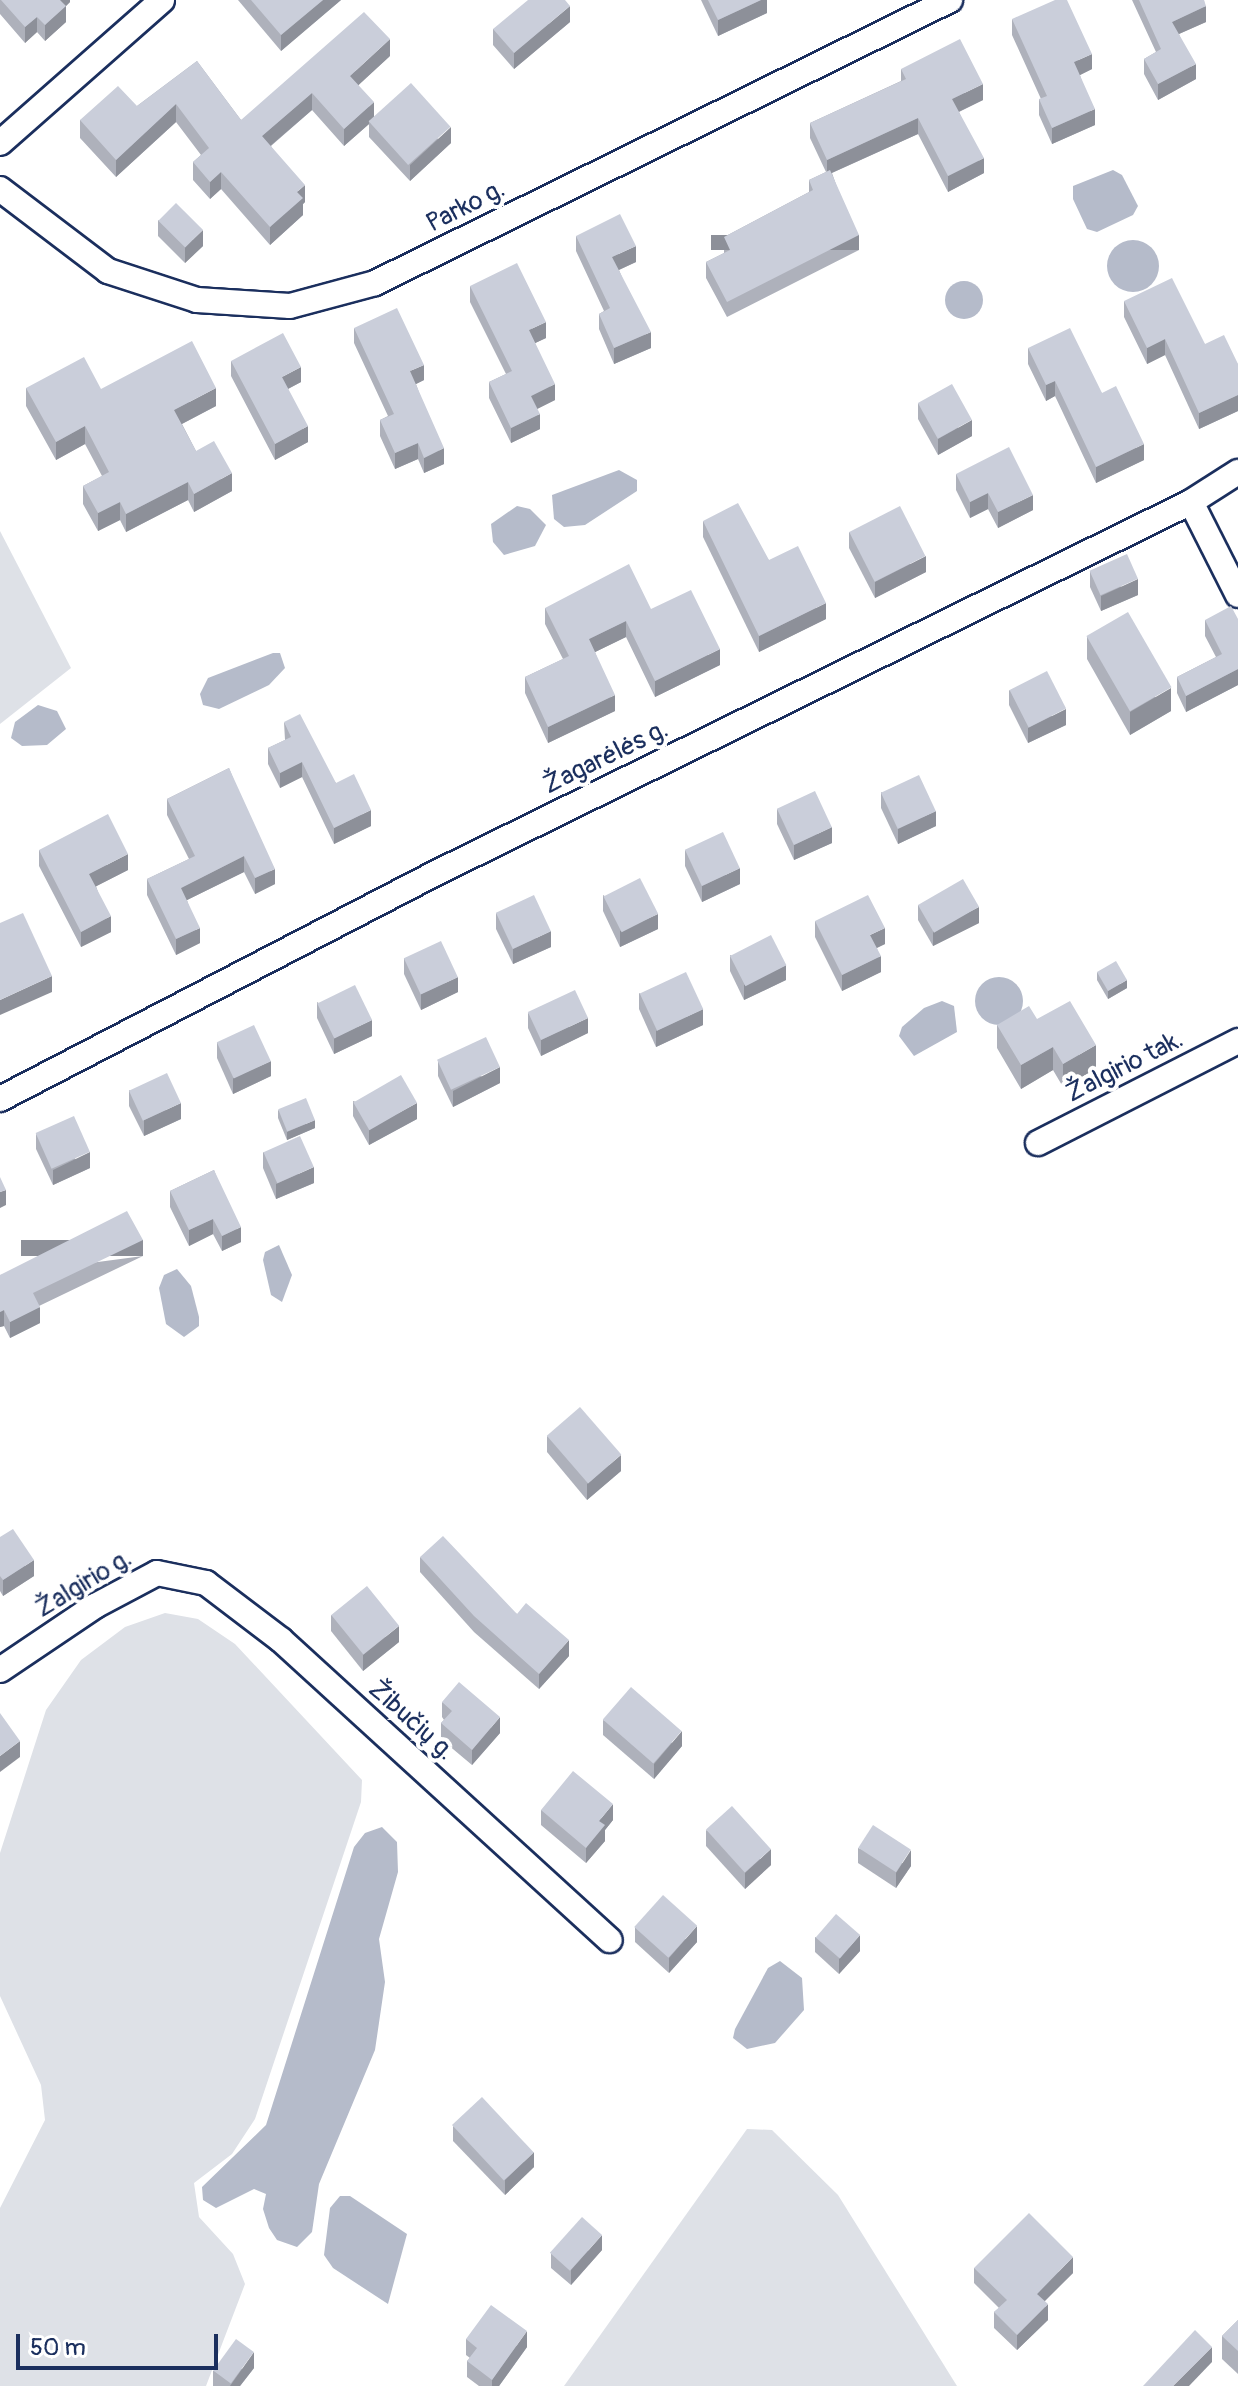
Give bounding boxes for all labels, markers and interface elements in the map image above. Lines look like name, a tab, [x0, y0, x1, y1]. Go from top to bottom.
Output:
street label: Parko g.	[422, 174, 510, 240]
street label: Žagarėlės g.	[539, 714, 673, 802]
street label: Žalgirio tak.	[1061, 1024, 1189, 1110]
street label: Žalgirio g.	[30, 1543, 138, 1625]
street label: Žibučių g.	[362, 1674, 460, 1768]
scale bar	[20, 2318, 222, 2368]
text: 50 m	[30, 2333, 86, 2362]

